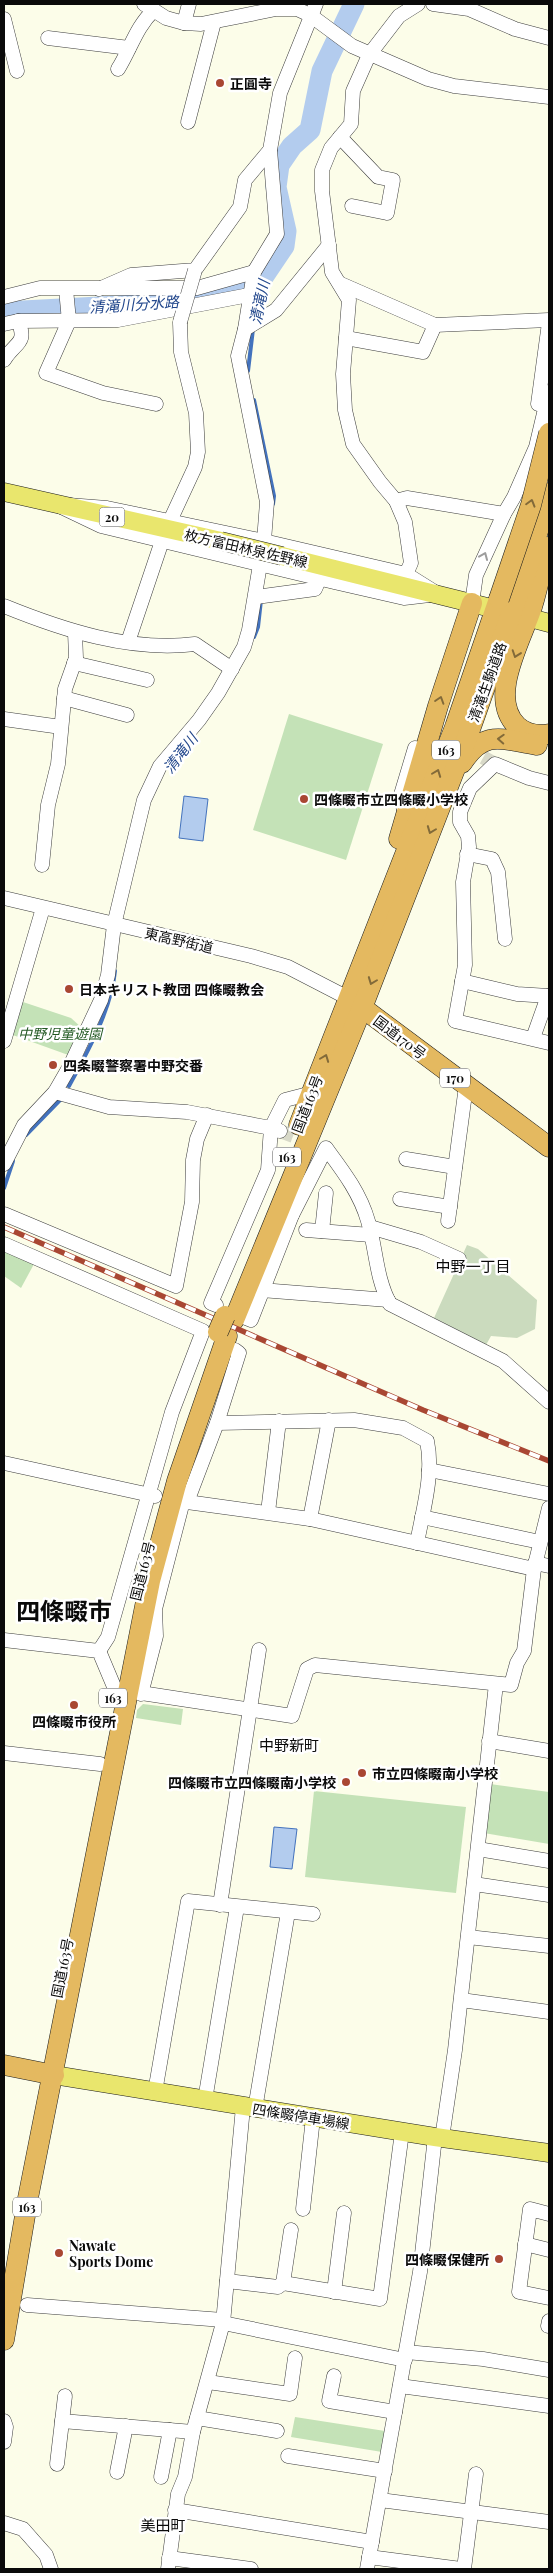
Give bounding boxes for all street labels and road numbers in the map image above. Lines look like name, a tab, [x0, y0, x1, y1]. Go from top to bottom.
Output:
road number: 20	[100, 508, 124, 526]
street label: 枚方富田林泉佐野線	[182, 525, 310, 571]
street label: 清滝生駒道路	[464, 639, 510, 725]
road number: 163	[432, 740, 460, 760]
street label: 東高野街道	[143, 923, 215, 957]
street label: 国道170号	[370, 1011, 430, 1063]
road number: 170	[440, 1068, 470, 1088]
street label: 国道163号	[287, 1072, 327, 1136]
road number: 163	[273, 1148, 301, 1166]
street label: 国道163号	[125, 1539, 159, 1603]
road number: 163	[99, 1689, 127, 1708]
street label: 国道163号	[47, 1936, 77, 2000]
street label: 四條畷停車場線	[251, 2099, 351, 2133]
road number: 163	[13, 2198, 41, 2216]

